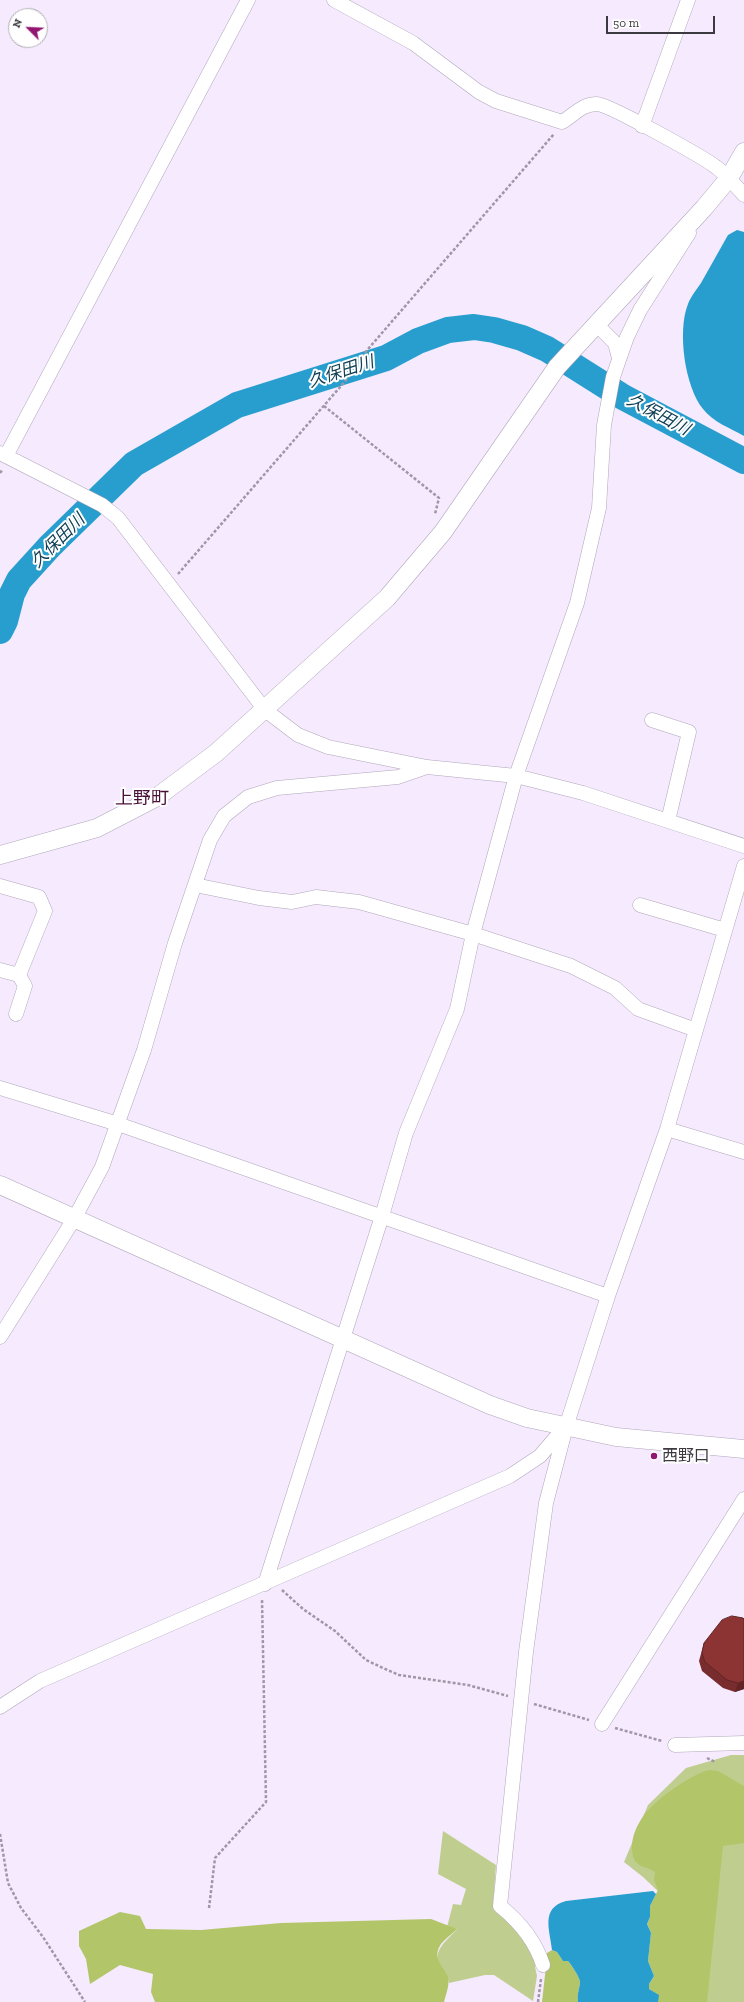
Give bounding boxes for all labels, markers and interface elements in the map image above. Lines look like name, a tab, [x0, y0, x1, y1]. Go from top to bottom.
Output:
north arrow	[8, 8, 48, 48]
scale bar	[608, 8, 717, 34]
text: 50 m	[613, 16, 639, 30]
text: N	[10, 17, 25, 30]
water label: 久保田川	[306, 352, 376, 392]
water label: 久保田川	[623, 390, 693, 440]
water label: 久保田川	[27, 510, 89, 572]
district label: 上野町	[115, 788, 169, 810]
place label: 西野口	[662, 1446, 710, 1466]
marker: 西野口	[649, 1451, 659, 1461]

